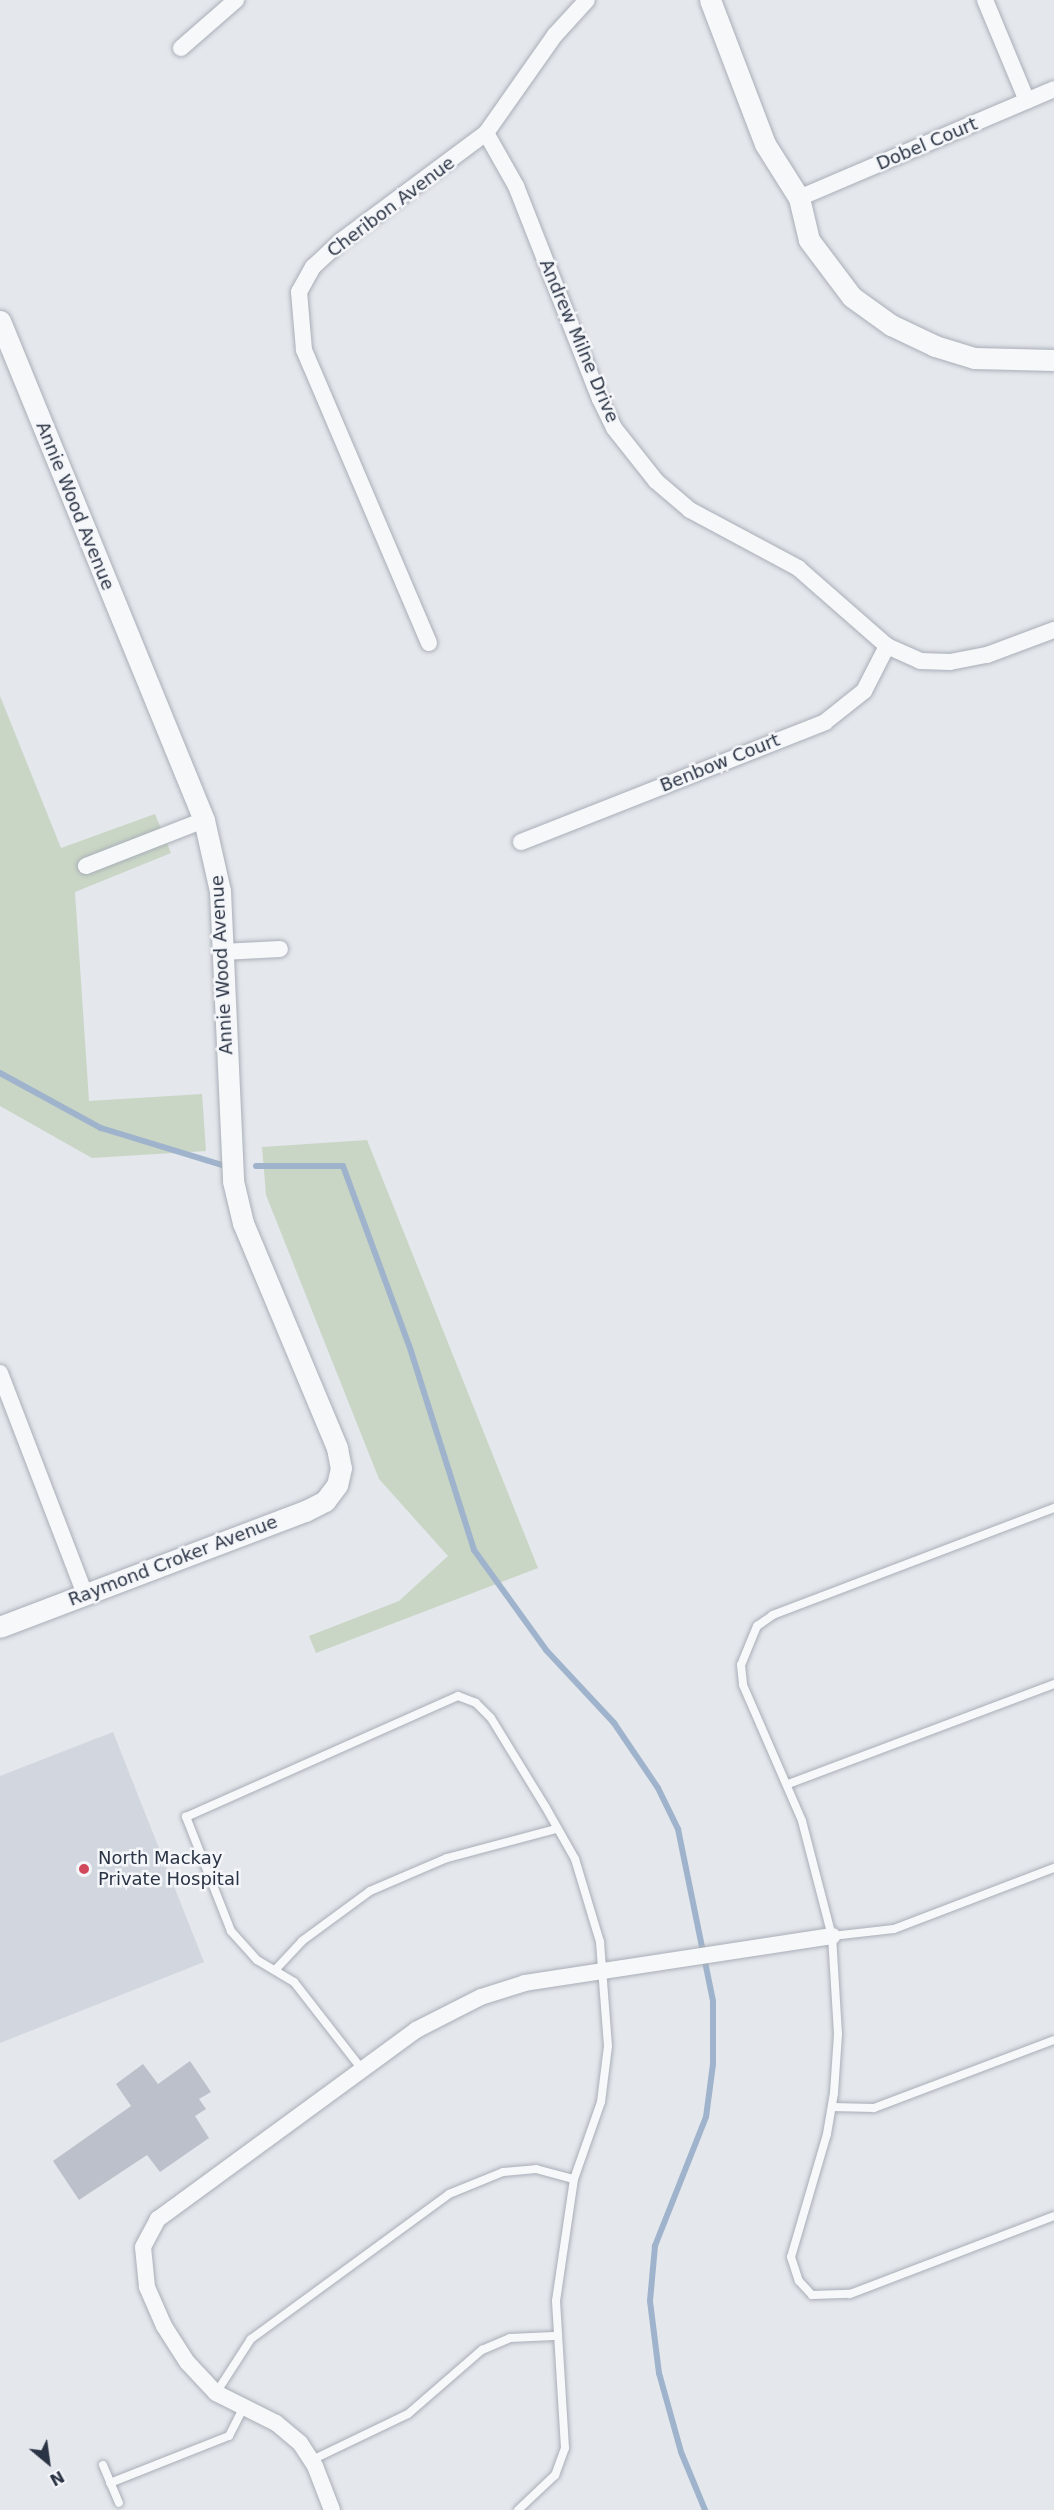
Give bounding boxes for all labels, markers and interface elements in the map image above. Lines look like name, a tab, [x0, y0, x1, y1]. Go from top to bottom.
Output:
street label: Dobel Court	[873, 113, 981, 175]
street label: Cheribon Avenue	[323, 152, 459, 262]
street label: Andrew Milne Drive	[535, 256, 623, 426]
street label: Annie Wood Avenue	[31, 419, 119, 593]
street label: Benbow Court	[657, 729, 783, 797]
street label: Annie Wood Avenue	[207, 875, 237, 1055]
street label: Raymond Croker Avenue	[65, 1511, 281, 1611]
place label: North Mackay Private Hospital	[98, 1848, 240, 1890]
marker: North Mackay Private Hospital	[75, 1860, 93, 1878]
north arrow	[18, 2432, 78, 2492]
text: N	[47, 2467, 67, 2490]

